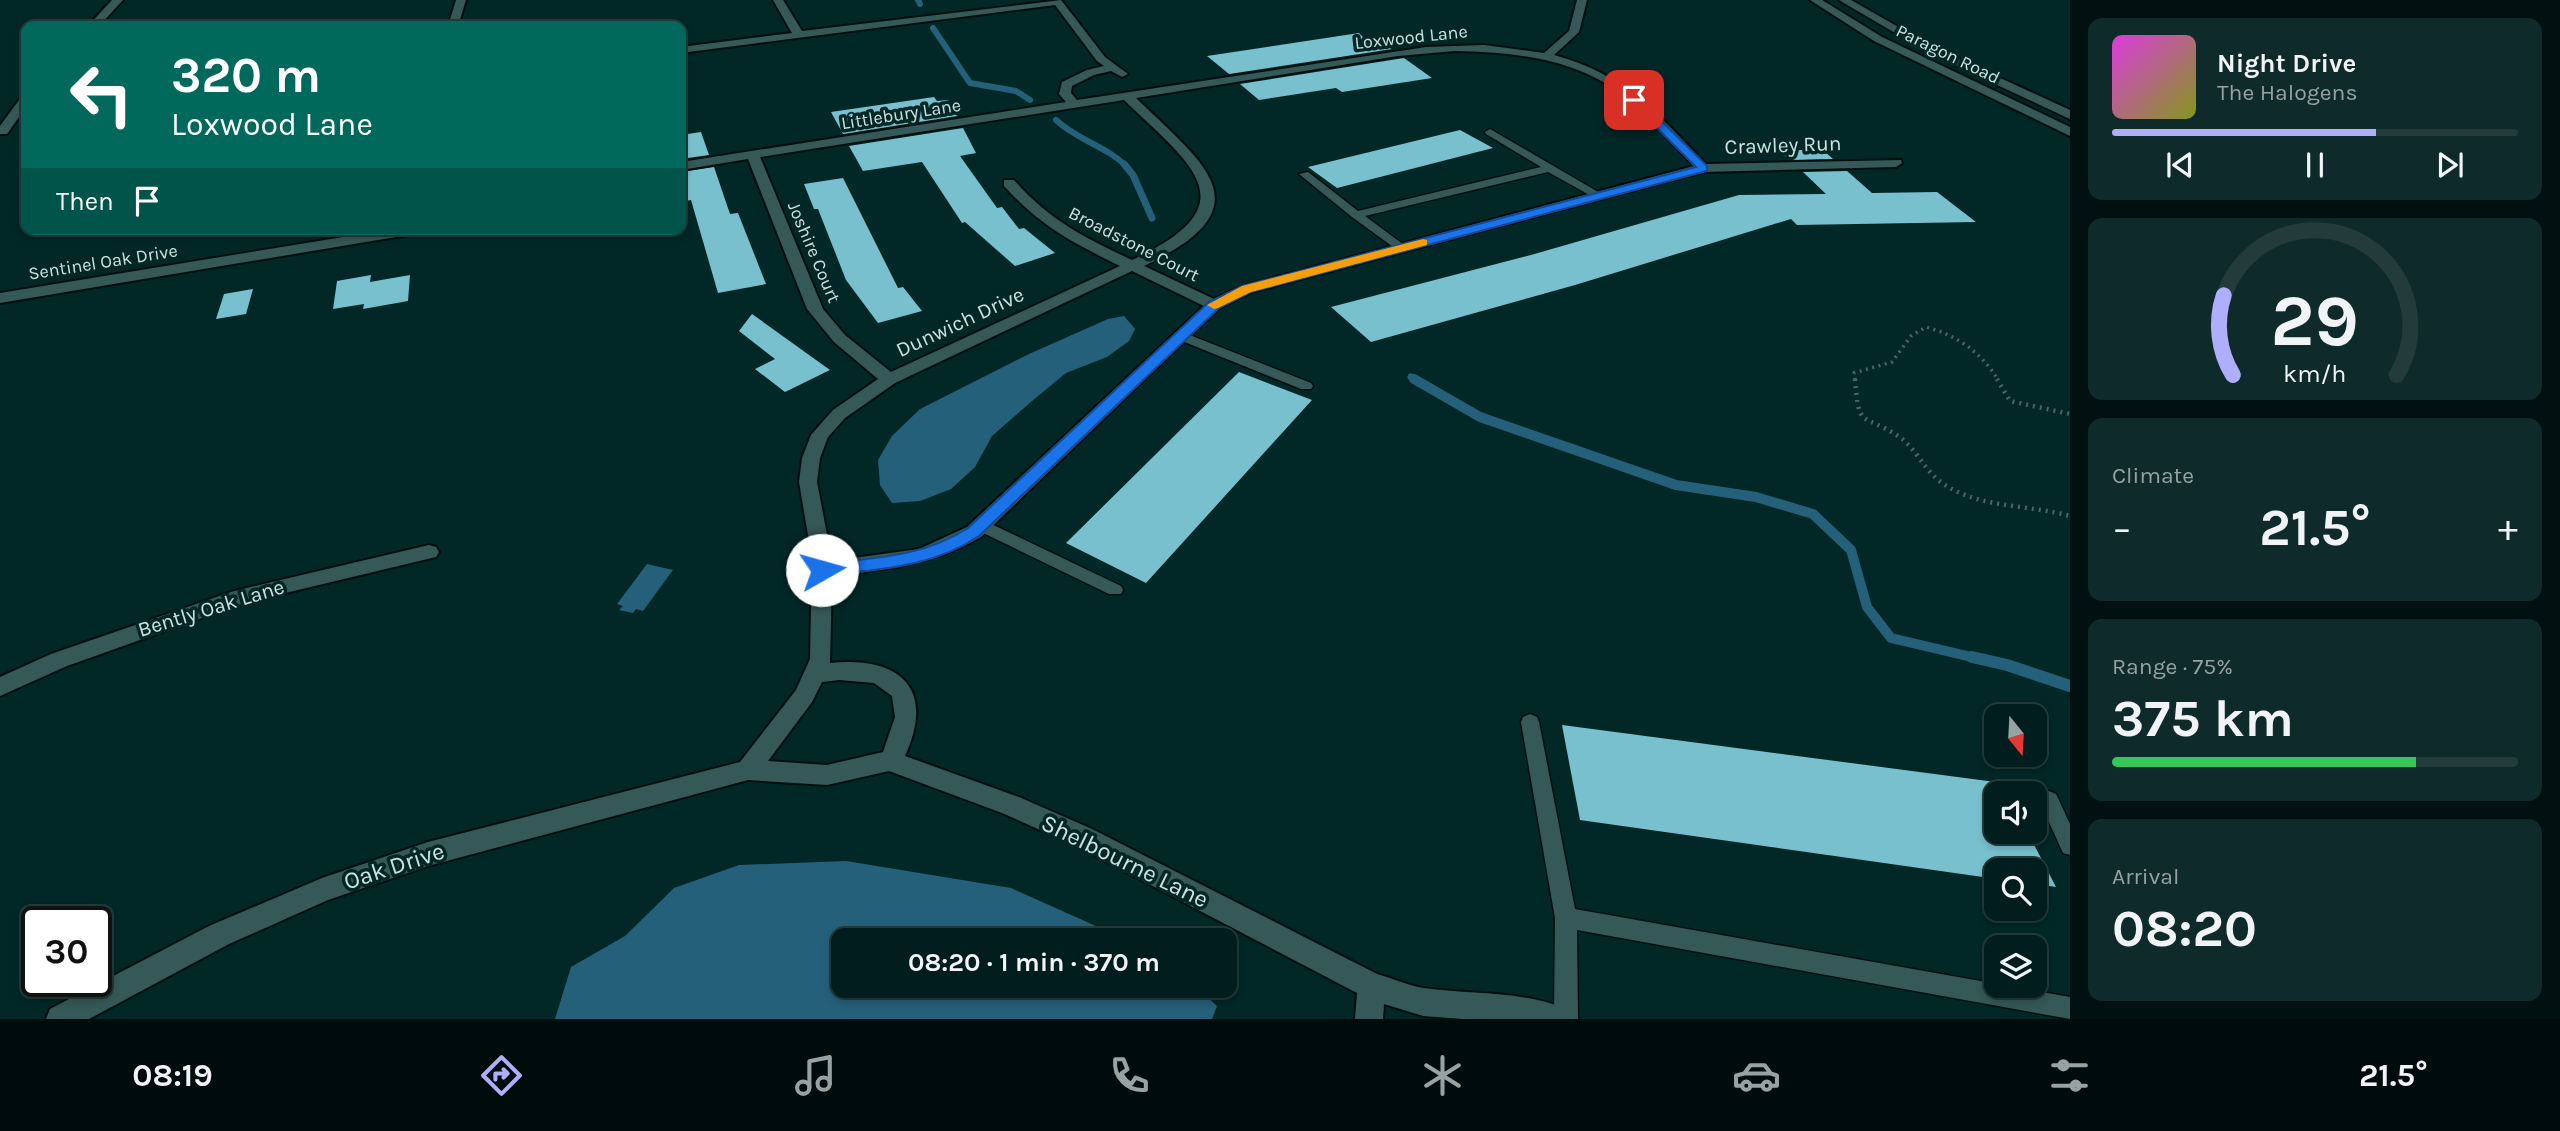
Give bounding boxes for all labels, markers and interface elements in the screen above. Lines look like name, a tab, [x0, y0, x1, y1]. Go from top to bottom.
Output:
street label: Paragon Road	[1892, 19, 2004, 89]
street label: Loxwood Lane	[1353, 20, 1469, 54]
text: 320 m	[171, 47, 321, 104]
text: Night Drive	[2217, 48, 2356, 79]
icon: left	[56, 49, 147, 140]
pin	[1604, 70, 1664, 130]
text: The Halogens	[2217, 79, 2357, 106]
icon: arrive	[1615, 81, 1653, 119]
street label: Littlebury Lane	[840, 94, 962, 134]
text: Loxwood Lane	[171, 106, 373, 143]
street label: Crawley Run	[1724, 131, 1842, 159]
icon: previous	[2161, 146, 2199, 184]
icon: pause	[2296, 146, 2334, 184]
icon: next	[2431, 146, 2469, 184]
icon: arrive	[128, 182, 166, 220]
text: Then	[56, 186, 114, 217]
street label: Joshire Court	[783, 198, 845, 306]
street label: Broadstone Court	[1065, 202, 1203, 286]
street label: Sentinel Oak Drive	[27, 239, 179, 285]
text: 29	[2271, 279, 2359, 364]
street label: Dunwich Drive	[892, 282, 1028, 362]
text: km/h	[2283, 359, 2347, 388]
text: Climate	[2112, 462, 2194, 489]
text: 21.5°	[2259, 497, 2371, 558]
text: −	[2112, 506, 2132, 551]
text: +	[2498, 506, 2518, 551]
position arrow	[785, 533, 859, 607]
street label: Bently Oak Lane	[135, 574, 287, 642]
text: Range · 75%	[2112, 653, 2233, 680]
text: 375 km	[2112, 688, 2294, 749]
north arrow	[1984, 704, 2048, 766]
map controls	[1984, 704, 2047, 998]
button: sound	[1984, 781, 2047, 844]
street label: Shelbourne Lane	[1037, 808, 1213, 914]
street label: Oak Drive	[340, 837, 448, 895]
button: search	[1984, 858, 2047, 921]
text: Arrival	[2112, 863, 2179, 890]
text: 08:20	[2112, 898, 2257, 959]
speed limit sign: 30	[21, 906, 112, 997]
button: layers	[1984, 935, 2047, 998]
text: 08:20 · 1 min · 370 m	[908, 947, 1160, 978]
icon: directions	[477, 1051, 526, 1100]
icon: music	[791, 1051, 840, 1100]
icon: phone	[1105, 1051, 1154, 1100]
icon: climate	[1418, 1051, 1467, 1100]
icon: car	[1732, 1051, 1781, 1100]
icon: filters	[2045, 1051, 2094, 1100]
text: 08:19	[132, 1057, 213, 1094]
text: 21.5°	[2359, 1057, 2428, 1094]

